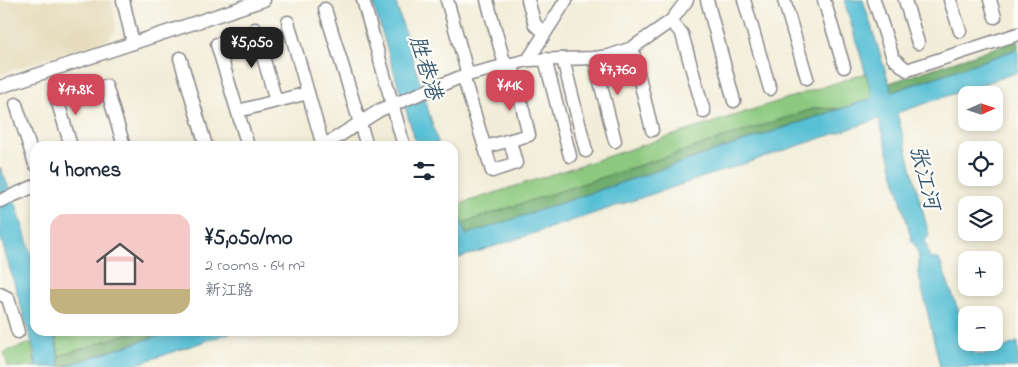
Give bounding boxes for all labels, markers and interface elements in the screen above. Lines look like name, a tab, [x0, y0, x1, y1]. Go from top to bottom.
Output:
pin: ¥5,050	[211, 27, 293, 69]
text: ¥5,050	[231, 31, 273, 55]
water label: 胜巷港	[399, 32, 450, 106]
pin: ¥7,760	[577, 54, 659, 96]
text: ¥7,760	[600, 58, 636, 82]
pin: ¥14K	[480, 70, 540, 112]
pin: ¥17.8K	[35, 74, 117, 116]
text: ¥14K	[497, 74, 523, 98]
text: ¥17.8K	[59, 78, 93, 102]
north arrow	[958, 86, 1002, 131]
map controls	[958, 86, 1003, 351]
button: locate	[958, 141, 1003, 186]
water label: 张江河	[900, 142, 947, 217]
text: 4 homes	[50, 156, 121, 186]
icon: filters	[410, 157, 438, 185]
button: layers	[958, 196, 1003, 241]
text: ¥5,050/mo	[205, 224, 293, 254]
icon: home	[90, 234, 150, 294]
button: +	[958, 251, 1003, 296]
text: 2 rooms · 64 m²	[205, 254, 305, 278]
text: 新江路	[205, 279, 253, 303]
button: −	[958, 306, 1003, 351]

